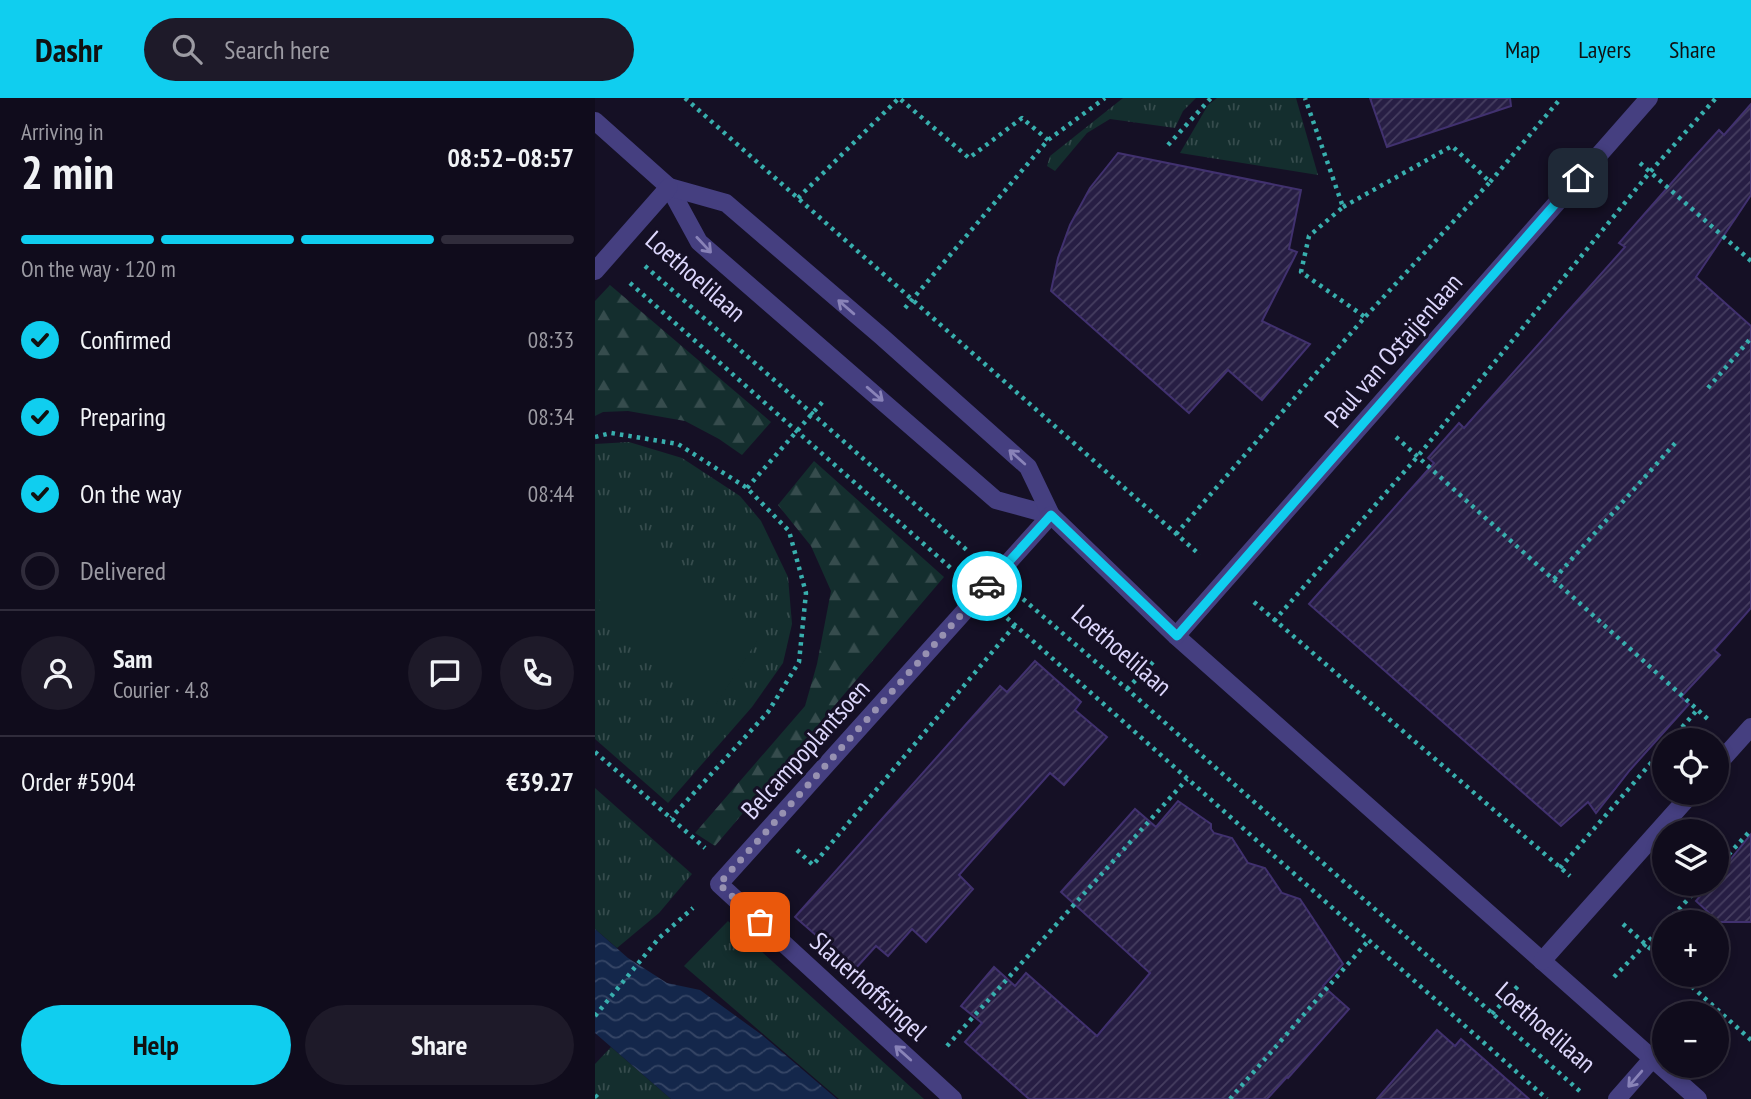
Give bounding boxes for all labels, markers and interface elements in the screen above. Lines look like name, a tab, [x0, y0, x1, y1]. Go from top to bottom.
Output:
search box	[144, 18, 634, 81]
text: Dashr	[35, 28, 102, 71]
icon: search	[168, 30, 206, 68]
text: Search here	[224, 33, 330, 66]
text: Map	[1505, 34, 1540, 65]
text: Layers	[1578, 34, 1631, 65]
text: Share	[1669, 34, 1716, 65]
text: Arriving in	[21, 117, 103, 146]
text: 08:52–08:57	[447, 141, 574, 174]
text: 2 min	[21, 142, 114, 202]
pin	[1548, 148, 1608, 208]
icon: home	[1559, 159, 1597, 197]
street label: Loethoelilaan	[639, 223, 753, 329]
one-way arrow	[696, 236, 713, 253]
text: On the way · 120 m	[21, 254, 176, 283]
street label: Paul van Ostaijenlaan	[1317, 266, 1469, 434]
one-way arrow	[838, 299, 856, 315]
icon: check	[21, 321, 59, 359]
text: Confirmed	[80, 323, 171, 356]
text: 08:33	[528, 325, 574, 354]
one-way arrow	[866, 386, 884, 402]
icon: check	[21, 398, 59, 436]
text: Preparing	[80, 400, 166, 433]
text: 08:34	[528, 402, 574, 431]
one-way arrow	[1009, 449, 1026, 466]
icon: check	[21, 475, 59, 513]
text: On the way	[80, 477, 182, 510]
text: 08:44	[528, 479, 574, 508]
courier	[952, 551, 1022, 621]
text: Delivered	[80, 554, 166, 587]
icon: car	[968, 567, 1006, 605]
street label: Loethoelilaan	[1065, 597, 1179, 703]
button: person	[21, 636, 95, 710]
button: chat	[408, 636, 482, 710]
button: phone	[500, 636, 574, 710]
text: Sam	[113, 642, 152, 675]
street label: Belcampoplantsoen	[734, 672, 876, 826]
text: Courier · 4.8	[113, 675, 209, 704]
map controls	[1652, 728, 1729, 1078]
button: locate	[1652, 728, 1729, 805]
text: Order #5904	[21, 765, 136, 798]
text: €39.27	[506, 765, 574, 798]
button: layers	[1652, 819, 1729, 896]
pin	[730, 892, 790, 952]
icon: bag	[741, 903, 779, 941]
button: +	[1652, 910, 1729, 987]
street label: Slauerhoffsingel	[804, 925, 934, 1047]
street label: Loethoelilaan	[1489, 974, 1603, 1080]
button: −	[1652, 1001, 1729, 1078]
button: Help	[21, 1005, 291, 1085]
button: Share	[305, 1005, 574, 1085]
one-way arrow	[894, 1045, 912, 1061]
one-way arrow	[1627, 1069, 1643, 1087]

